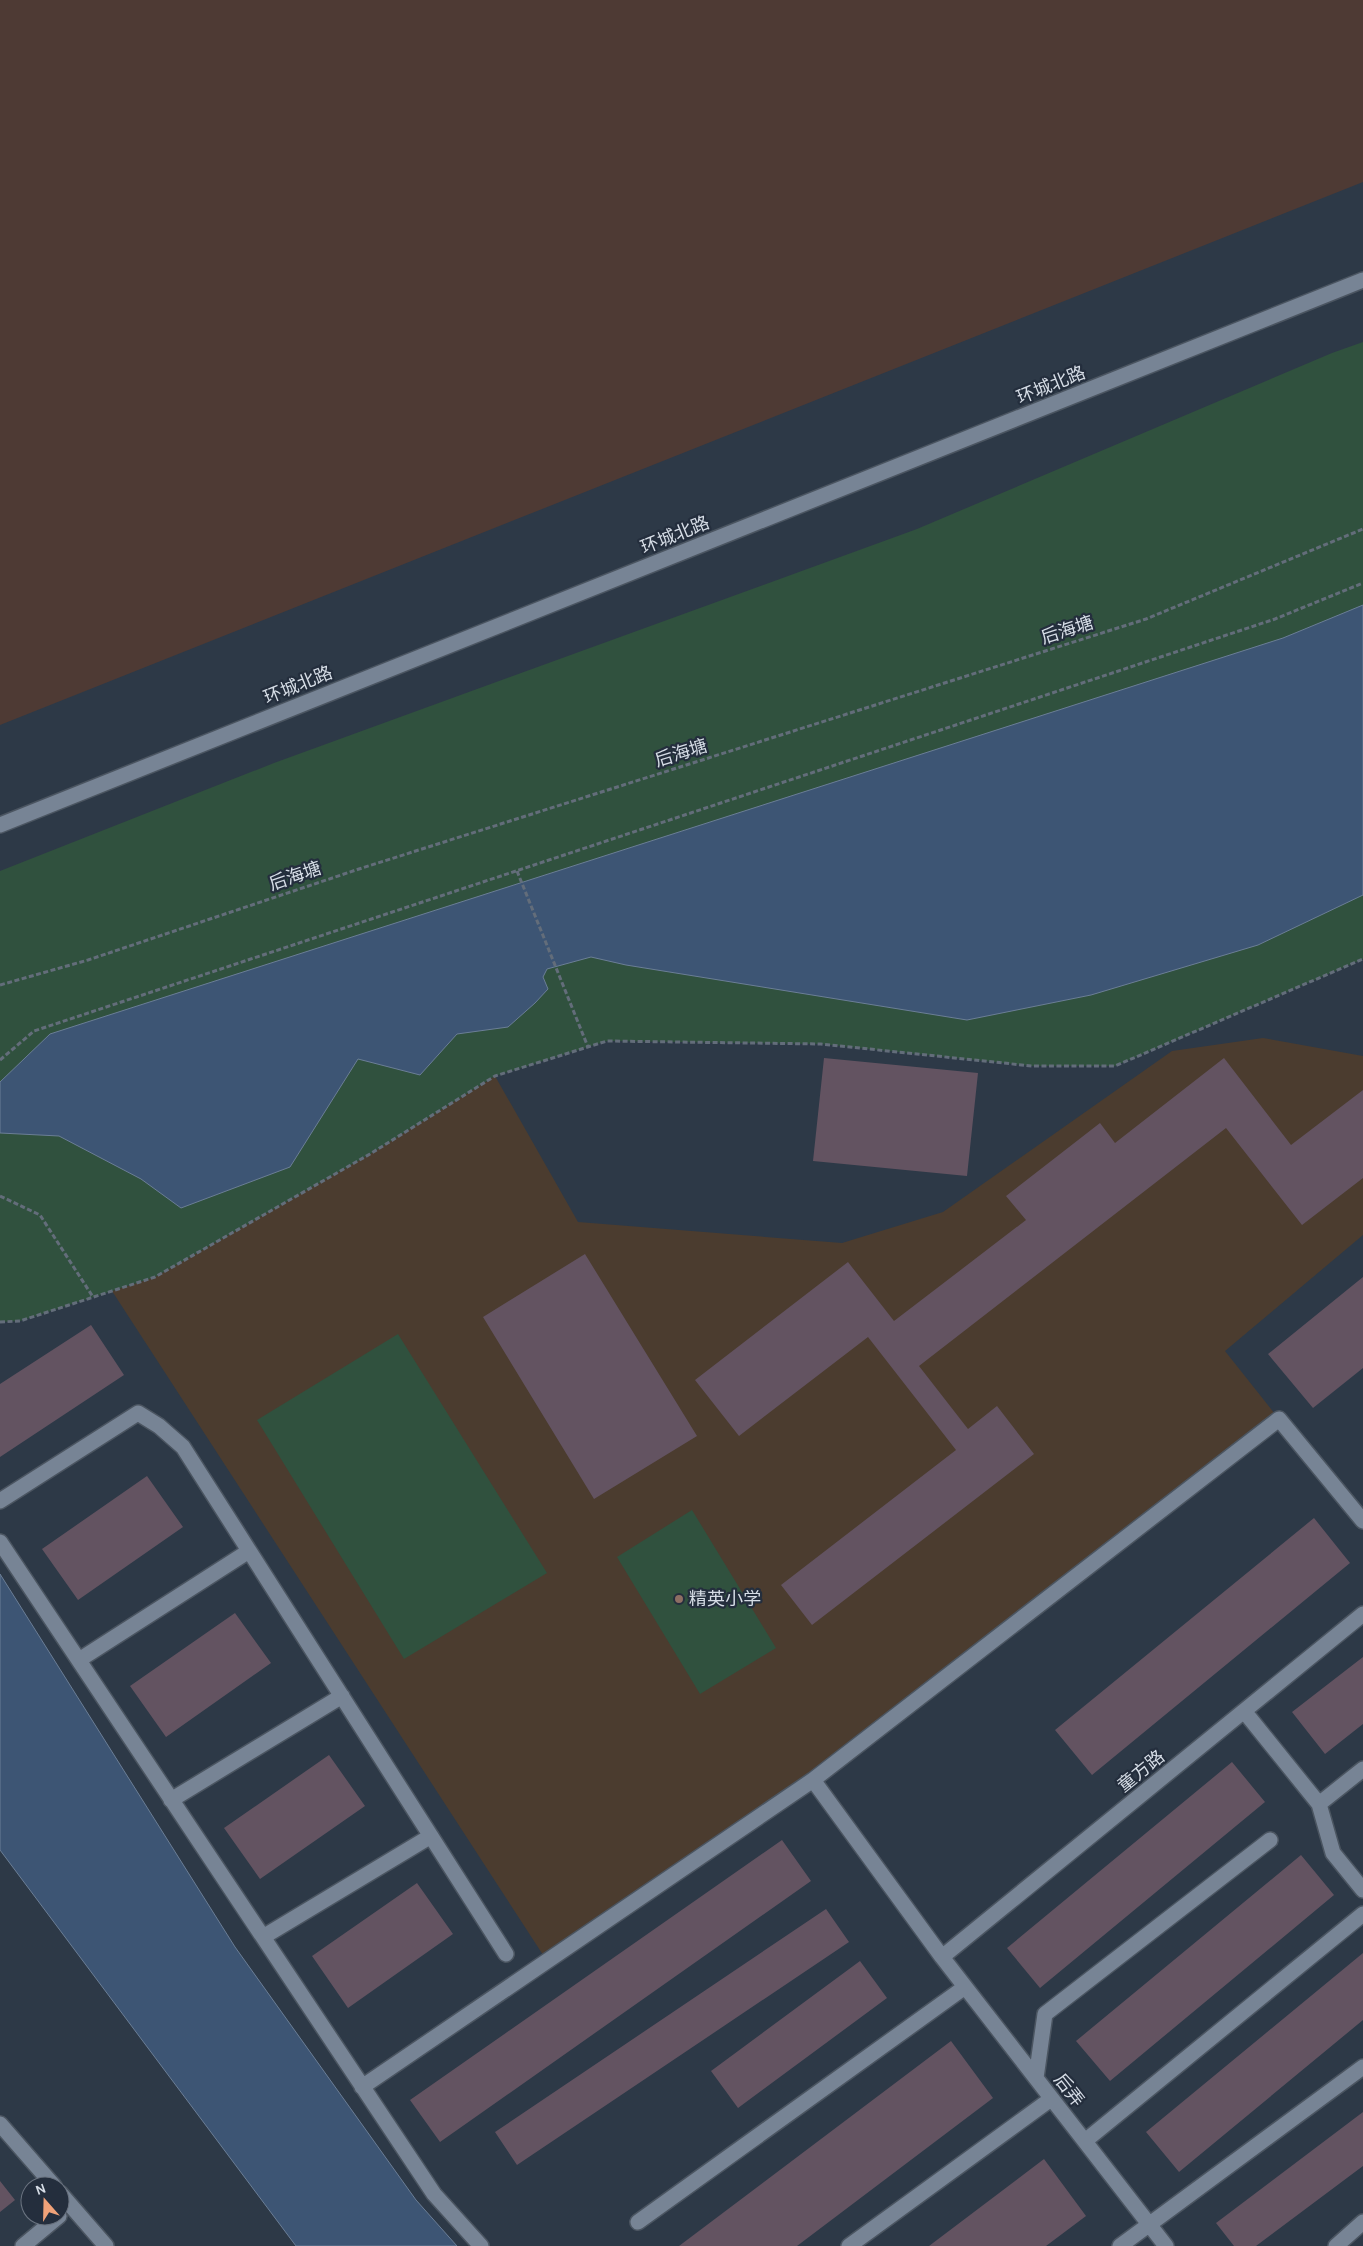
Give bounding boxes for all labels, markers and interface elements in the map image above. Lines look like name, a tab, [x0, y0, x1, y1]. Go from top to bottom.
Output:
street label: 环城北路	[1014, 361, 1088, 409]
street label: 环城北路	[638, 511, 712, 559]
street label: 后海塘	[1038, 611, 1096, 649]
street label: 环城北路	[261, 661, 335, 709]
street label: 后海塘	[652, 735, 710, 771]
street label: 后海塘	[266, 857, 324, 895]
place label: 精英小学	[689, 1588, 761, 1610]
marker: 精英小学	[673, 1593, 685, 1605]
street label: 童方路	[1113, 1745, 1169, 1797]
street label: 后弄	[1049, 2069, 1089, 2111]
north arrow	[20, 2176, 70, 2226]
text: N	[33, 2180, 48, 2199]

